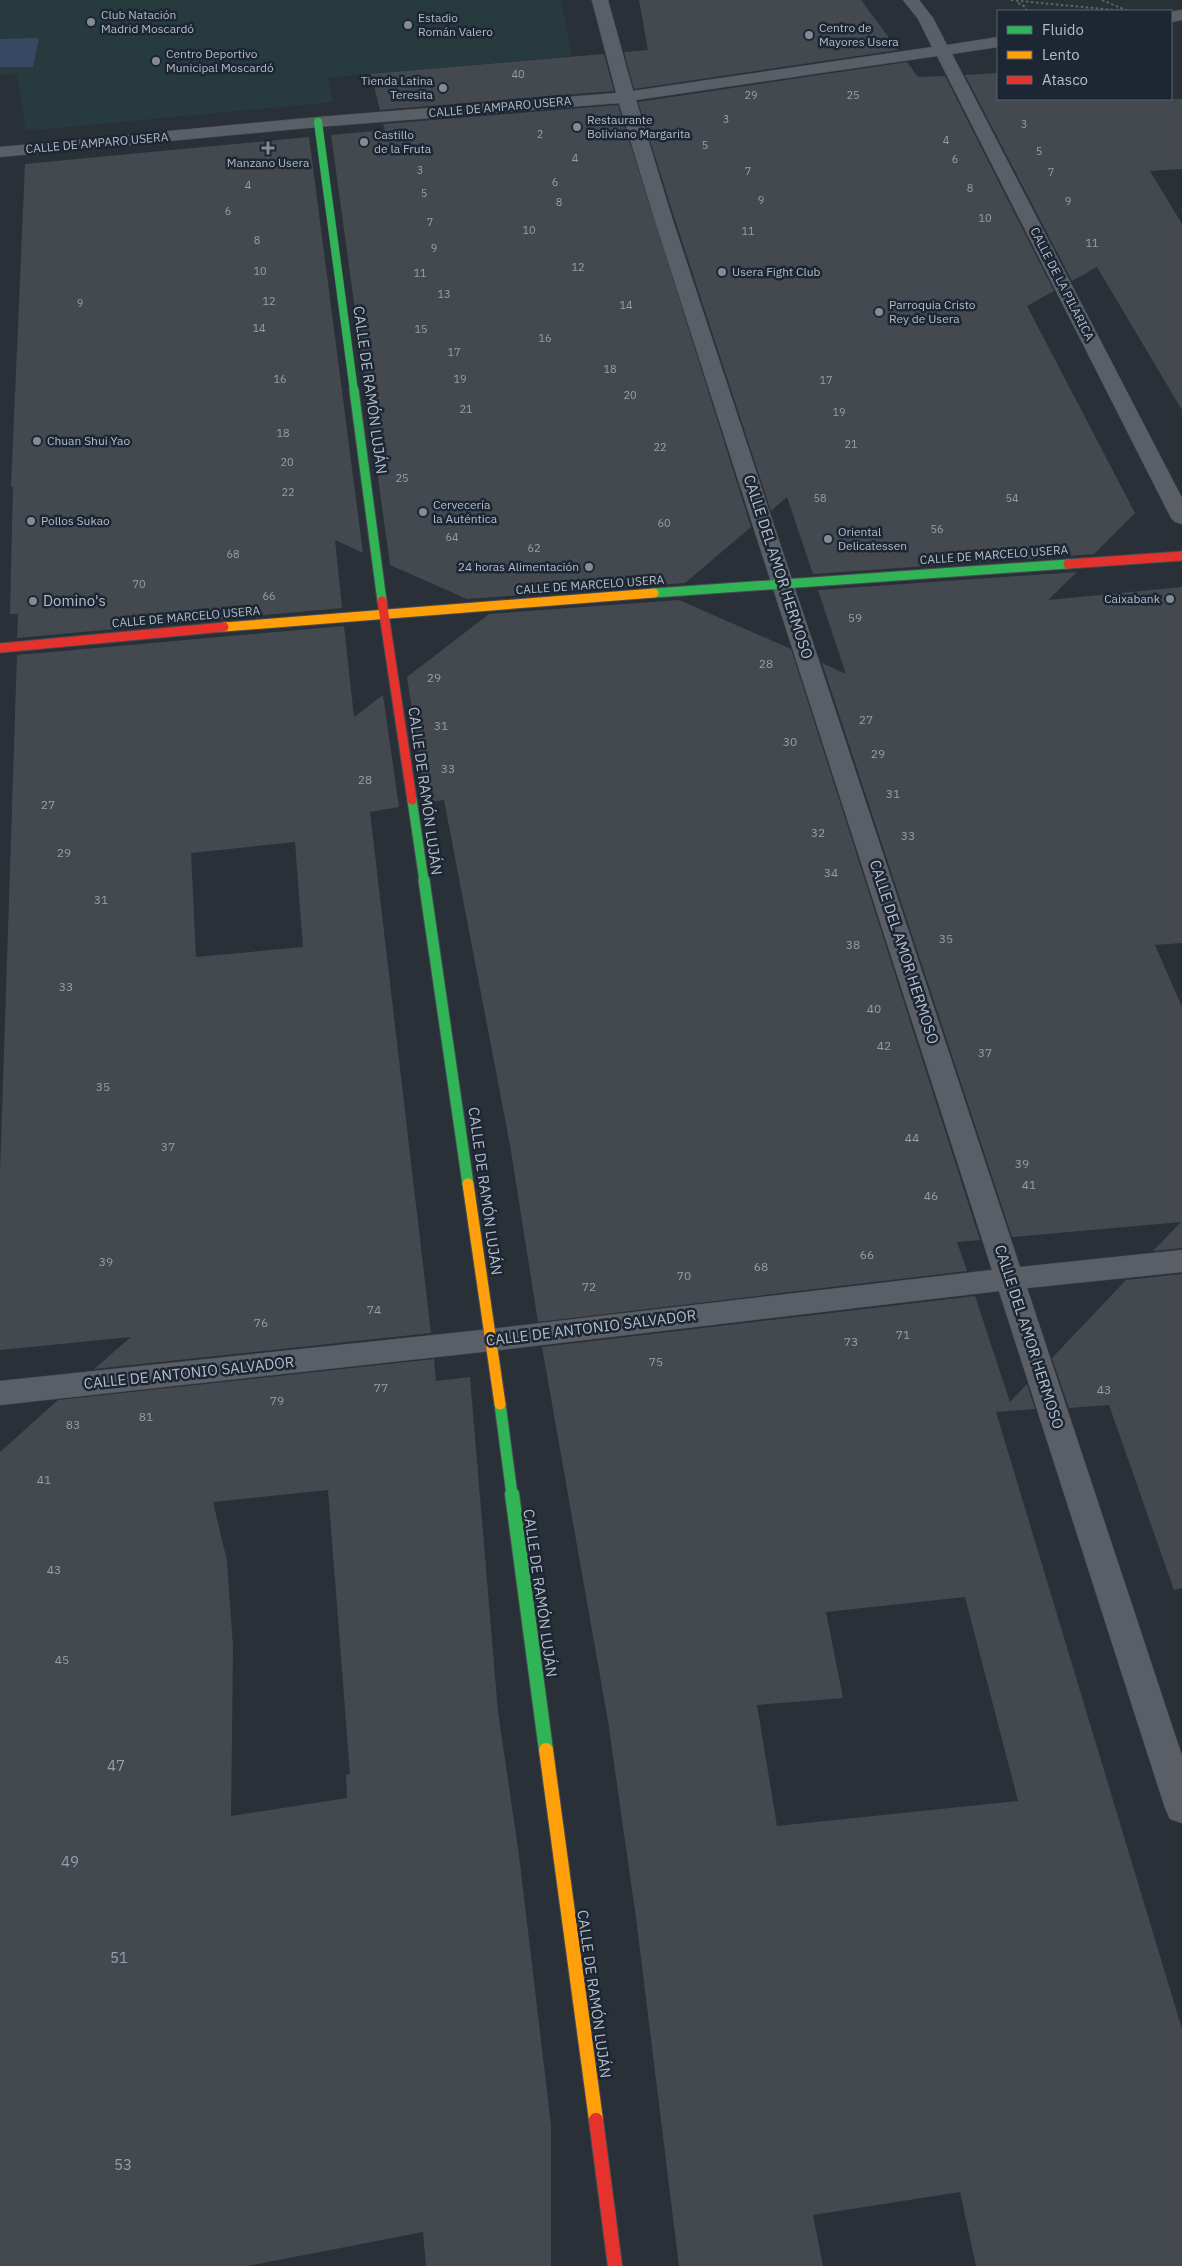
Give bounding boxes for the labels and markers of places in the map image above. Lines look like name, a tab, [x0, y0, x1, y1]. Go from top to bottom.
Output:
place label: Club Natación Madrid Moscardó	[101, 7, 194, 36]
place label: Estadio Román Valero	[418, 10, 493, 39]
marker: Club Natación Madrid Moscardó	[85, 16, 97, 28]
marker: Estadio Román Valero	[402, 19, 414, 31]
place label: Centro de Mayores Usera	[819, 20, 899, 49]
marker: Centro de Mayores Usera	[803, 29, 815, 41]
place label: Centro Deportivo Municipal Moscardó	[166, 46, 274, 75]
marker: Centro Deportivo Municipal Moscardó	[150, 55, 162, 67]
place label: Tienda Latina Teresita	[361, 73, 434, 102]
marker: Tienda Latina Teresita	[437, 82, 449, 94]
place label: Restaurante Boliviano Margarita	[587, 112, 691, 141]
marker: Restaurante Boliviano Margarita	[571, 121, 583, 133]
place label: Castillo de la Fruta	[374, 127, 432, 156]
marker: Castillo de la Fruta	[358, 136, 370, 148]
marker: Manzano Usera	[262, 142, 274, 154]
place label: Manzano Usera	[227, 155, 310, 170]
place label: Usera Fight Club	[732, 264, 821, 279]
marker: Usera Fight Club	[716, 266, 728, 278]
place label: Parroquia Cristo Rey de Usera	[889, 297, 976, 326]
marker: Parroquia Cristo Rey de Usera	[873, 306, 885, 318]
place label: Chuan Shui Yao	[47, 433, 131, 448]
marker: Chuan Shui Yao	[31, 435, 43, 447]
place label: Cervecería la Auténtica	[433, 497, 498, 526]
marker: Cervecería la Auténtica	[417, 506, 429, 518]
place label: Pollos Sukao	[41, 513, 110, 528]
marker: Pollos Sukao	[25, 515, 37, 527]
place label: Oriental Delicatessen	[838, 524, 907, 553]
marker: Oriental Delicatessen	[822, 533, 834, 545]
place label: 24 horas Alimentación	[458, 559, 579, 574]
marker: 24 horas Alimentación	[583, 561, 595, 573]
place label: Domino's	[43, 591, 106, 610]
place label: Caixabank	[1104, 591, 1161, 606]
marker: Caixabank	[1164, 593, 1176, 605]
marker: Domino's	[27, 595, 39, 607]

